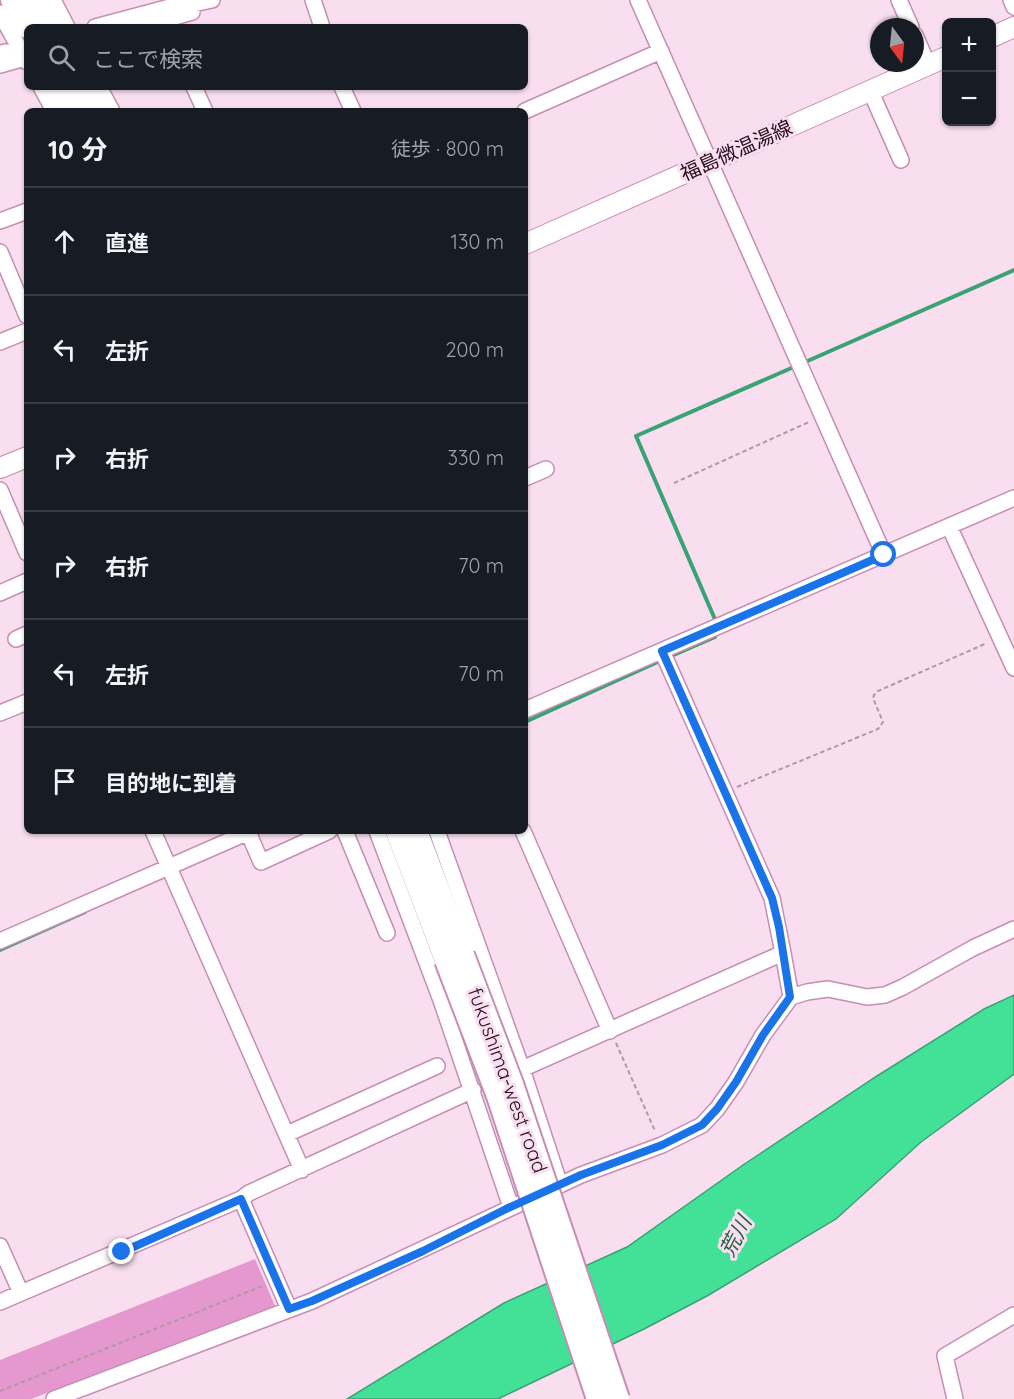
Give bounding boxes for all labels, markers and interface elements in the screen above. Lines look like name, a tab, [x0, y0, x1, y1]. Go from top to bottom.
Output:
north arrow	[870, 18, 924, 72]
map controls	[942, 18, 996, 126]
button: +	[942, 18, 996, 72]
search box	[24, 24, 528, 90]
icon: search	[45, 41, 78, 74]
text: ここで検索	[93, 45, 203, 73]
button: −	[942, 72, 996, 126]
street label: 福島微温湯線	[676, 114, 796, 186]
text: 10 分	[48, 133, 107, 166]
text: 徒歩 · 800 m	[391, 136, 504, 161]
icon: ahead	[48, 225, 81, 258]
text: 直進	[105, 229, 149, 257]
text: 130 m	[451, 229, 504, 254]
icon: left	[48, 333, 81, 366]
text: 左折	[105, 337, 149, 365]
text: 200 m	[445, 337, 504, 362]
icon: right	[48, 441, 81, 474]
text: 右折	[105, 445, 149, 473]
text: 330 m	[447, 445, 504, 470]
route start	[870, 541, 896, 567]
icon: right	[48, 549, 81, 582]
text: 右折	[105, 553, 149, 581]
text: 70 m	[458, 553, 504, 578]
icon: left	[48, 657, 81, 690]
text: 左折	[105, 661, 149, 689]
text: 70 m	[458, 661, 504, 686]
icon: arrive	[48, 765, 81, 798]
text: 目的地に到着	[105, 769, 237, 797]
street label: fukushima-west road	[463, 984, 553, 1176]
water label: 荒川	[714, 1210, 757, 1261]
route end	[108, 1238, 134, 1264]

